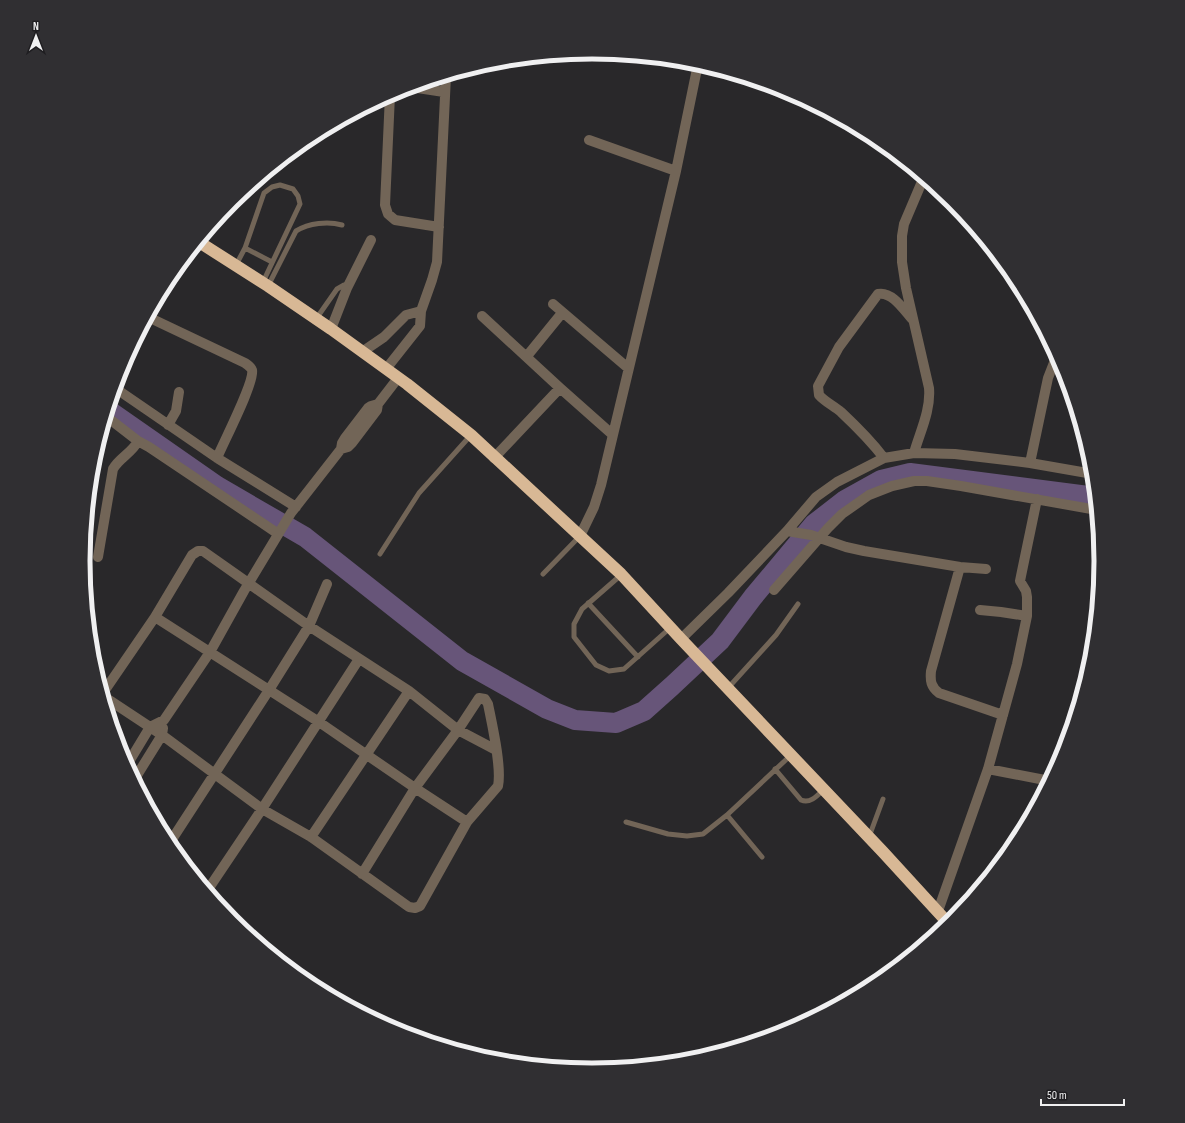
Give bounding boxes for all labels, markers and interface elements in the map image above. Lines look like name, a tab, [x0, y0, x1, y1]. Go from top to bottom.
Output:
north arrow	[16, 16, 56, 56]
text: N	[33, 20, 39, 33]
scale bar	[1041, 1081, 1124, 1107]
text: 50 m	[1047, 1088, 1067, 1103]

